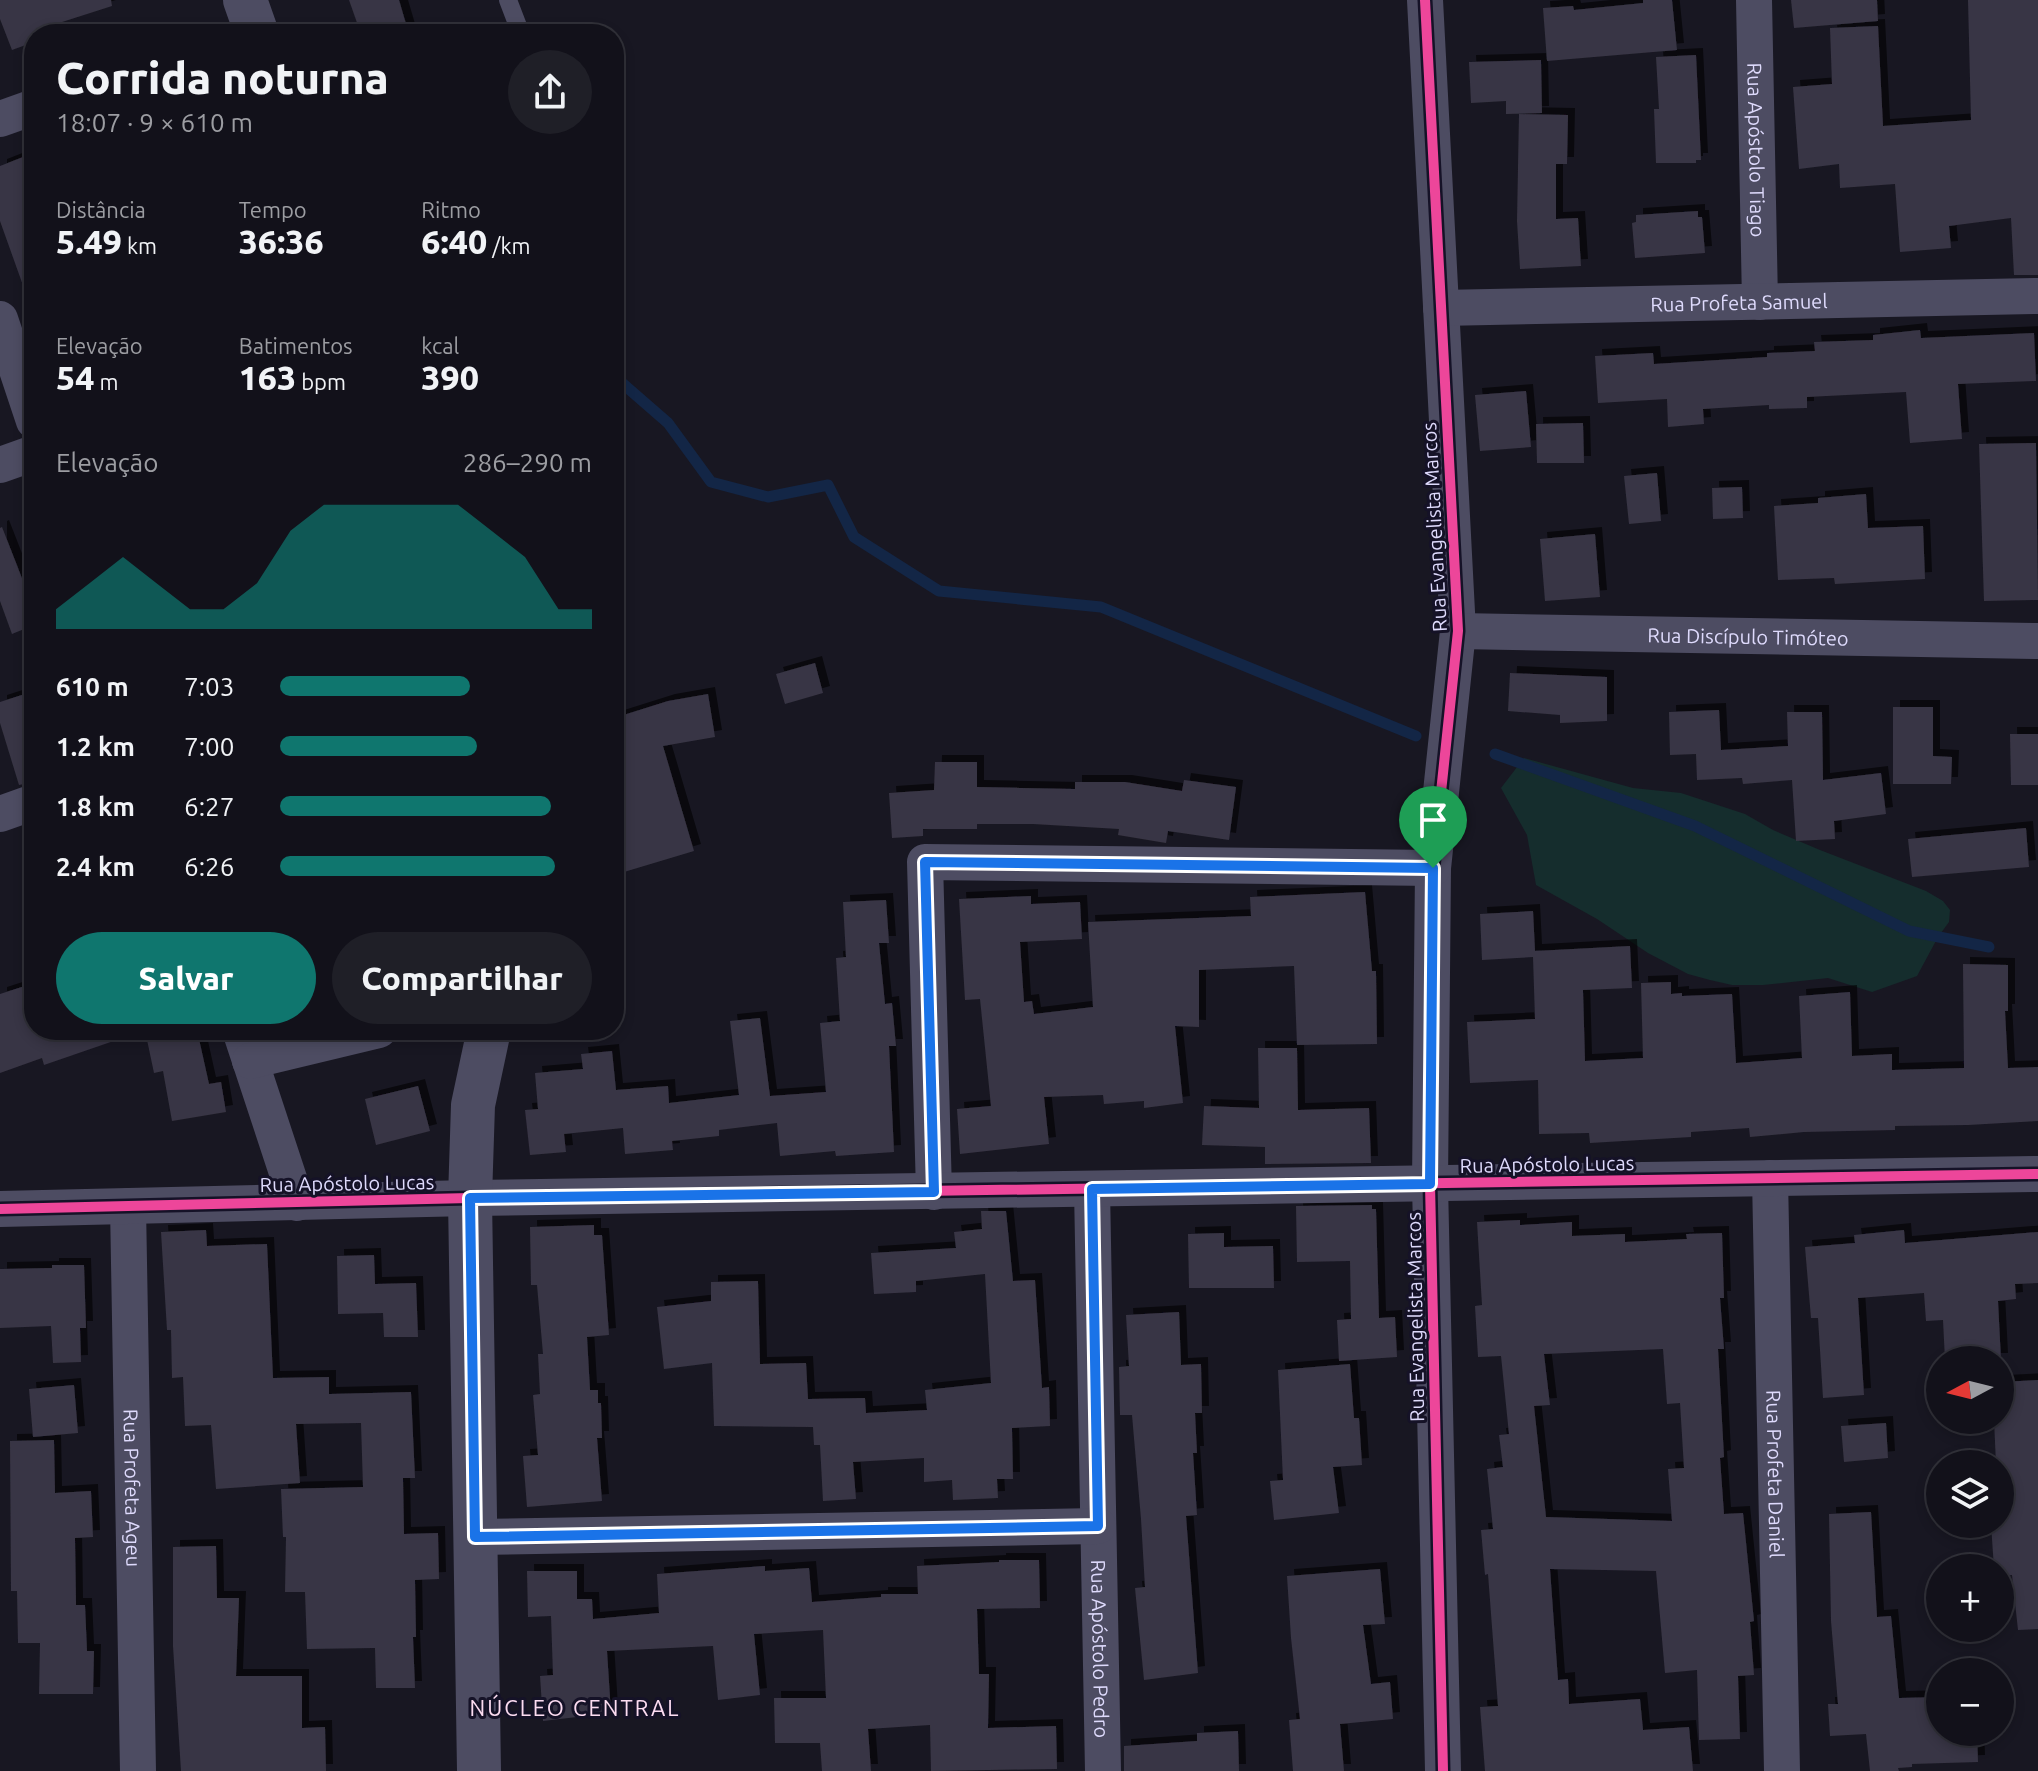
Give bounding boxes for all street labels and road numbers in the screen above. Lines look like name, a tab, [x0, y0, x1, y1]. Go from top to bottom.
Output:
street label: Rua Apóstolo Tiago	[1744, 62, 1770, 238]
street label: Rua Profeta Samuel	[1650, 289, 1828, 315]
street label: Rua Evangelista Marcos	[1417, 422, 1451, 632]
street label: Rua Discípulo Timóteo	[1647, 623, 1849, 649]
street label: Rua Apóstolo Lucas	[1459, 1151, 1635, 1177]
street label: Rua Apóstolo Lucas	[259, 1170, 435, 1196]
street label: Rua Evangelista Marcos	[1402, 1212, 1428, 1422]
street label: Rua Profeta Daniel	[1763, 1390, 1789, 1558]
street label: Rua Profeta Ageu	[120, 1409, 146, 1567]
street label: Rua Apóstolo Pedro	[1088, 1559, 1114, 1738]

